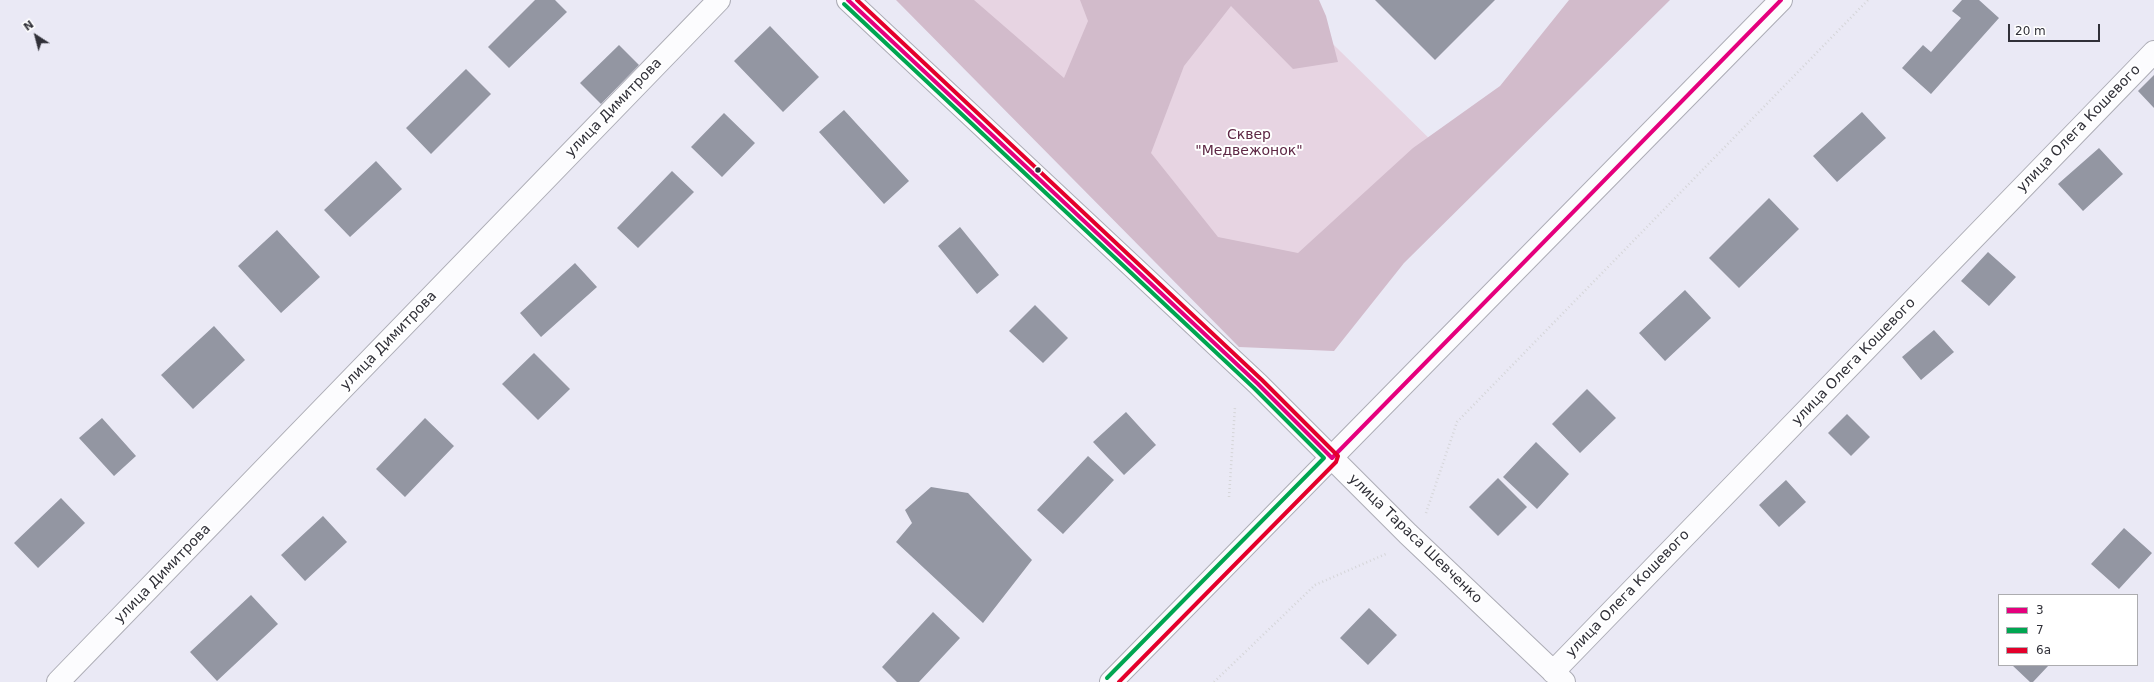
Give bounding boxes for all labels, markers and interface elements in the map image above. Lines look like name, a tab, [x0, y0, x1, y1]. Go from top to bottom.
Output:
north arrow	[16, 16, 56, 56]
scale bar	[2010, 16, 2102, 42]
text: N	[21, 18, 36, 34]
text: 20 m	[2015, 24, 2046, 38]
street label: улица Димитрова	[562, 55, 666, 161]
street label: улица Олега Кошевого	[2014, 62, 2144, 196]
park label: Сквер "Медвежонок"	[1195, 127, 1303, 160]
unlabelled marker	[1033, 165, 1043, 175]
street label: улица Димитрова	[337, 288, 441, 394]
street label: улица Олега Кошевого	[1789, 295, 1919, 429]
street label: улица Тараса Шевченко	[1345, 471, 1485, 607]
street label: улица Димитрова	[111, 521, 215, 627]
street label: улица Олега Кошевого	[1563, 527, 1693, 661]
legend	[1998, 594, 2138, 666]
text: 3	[2036, 603, 2044, 617]
text: 7	[2036, 623, 2044, 637]
text: 6а	[2036, 643, 2051, 657]

